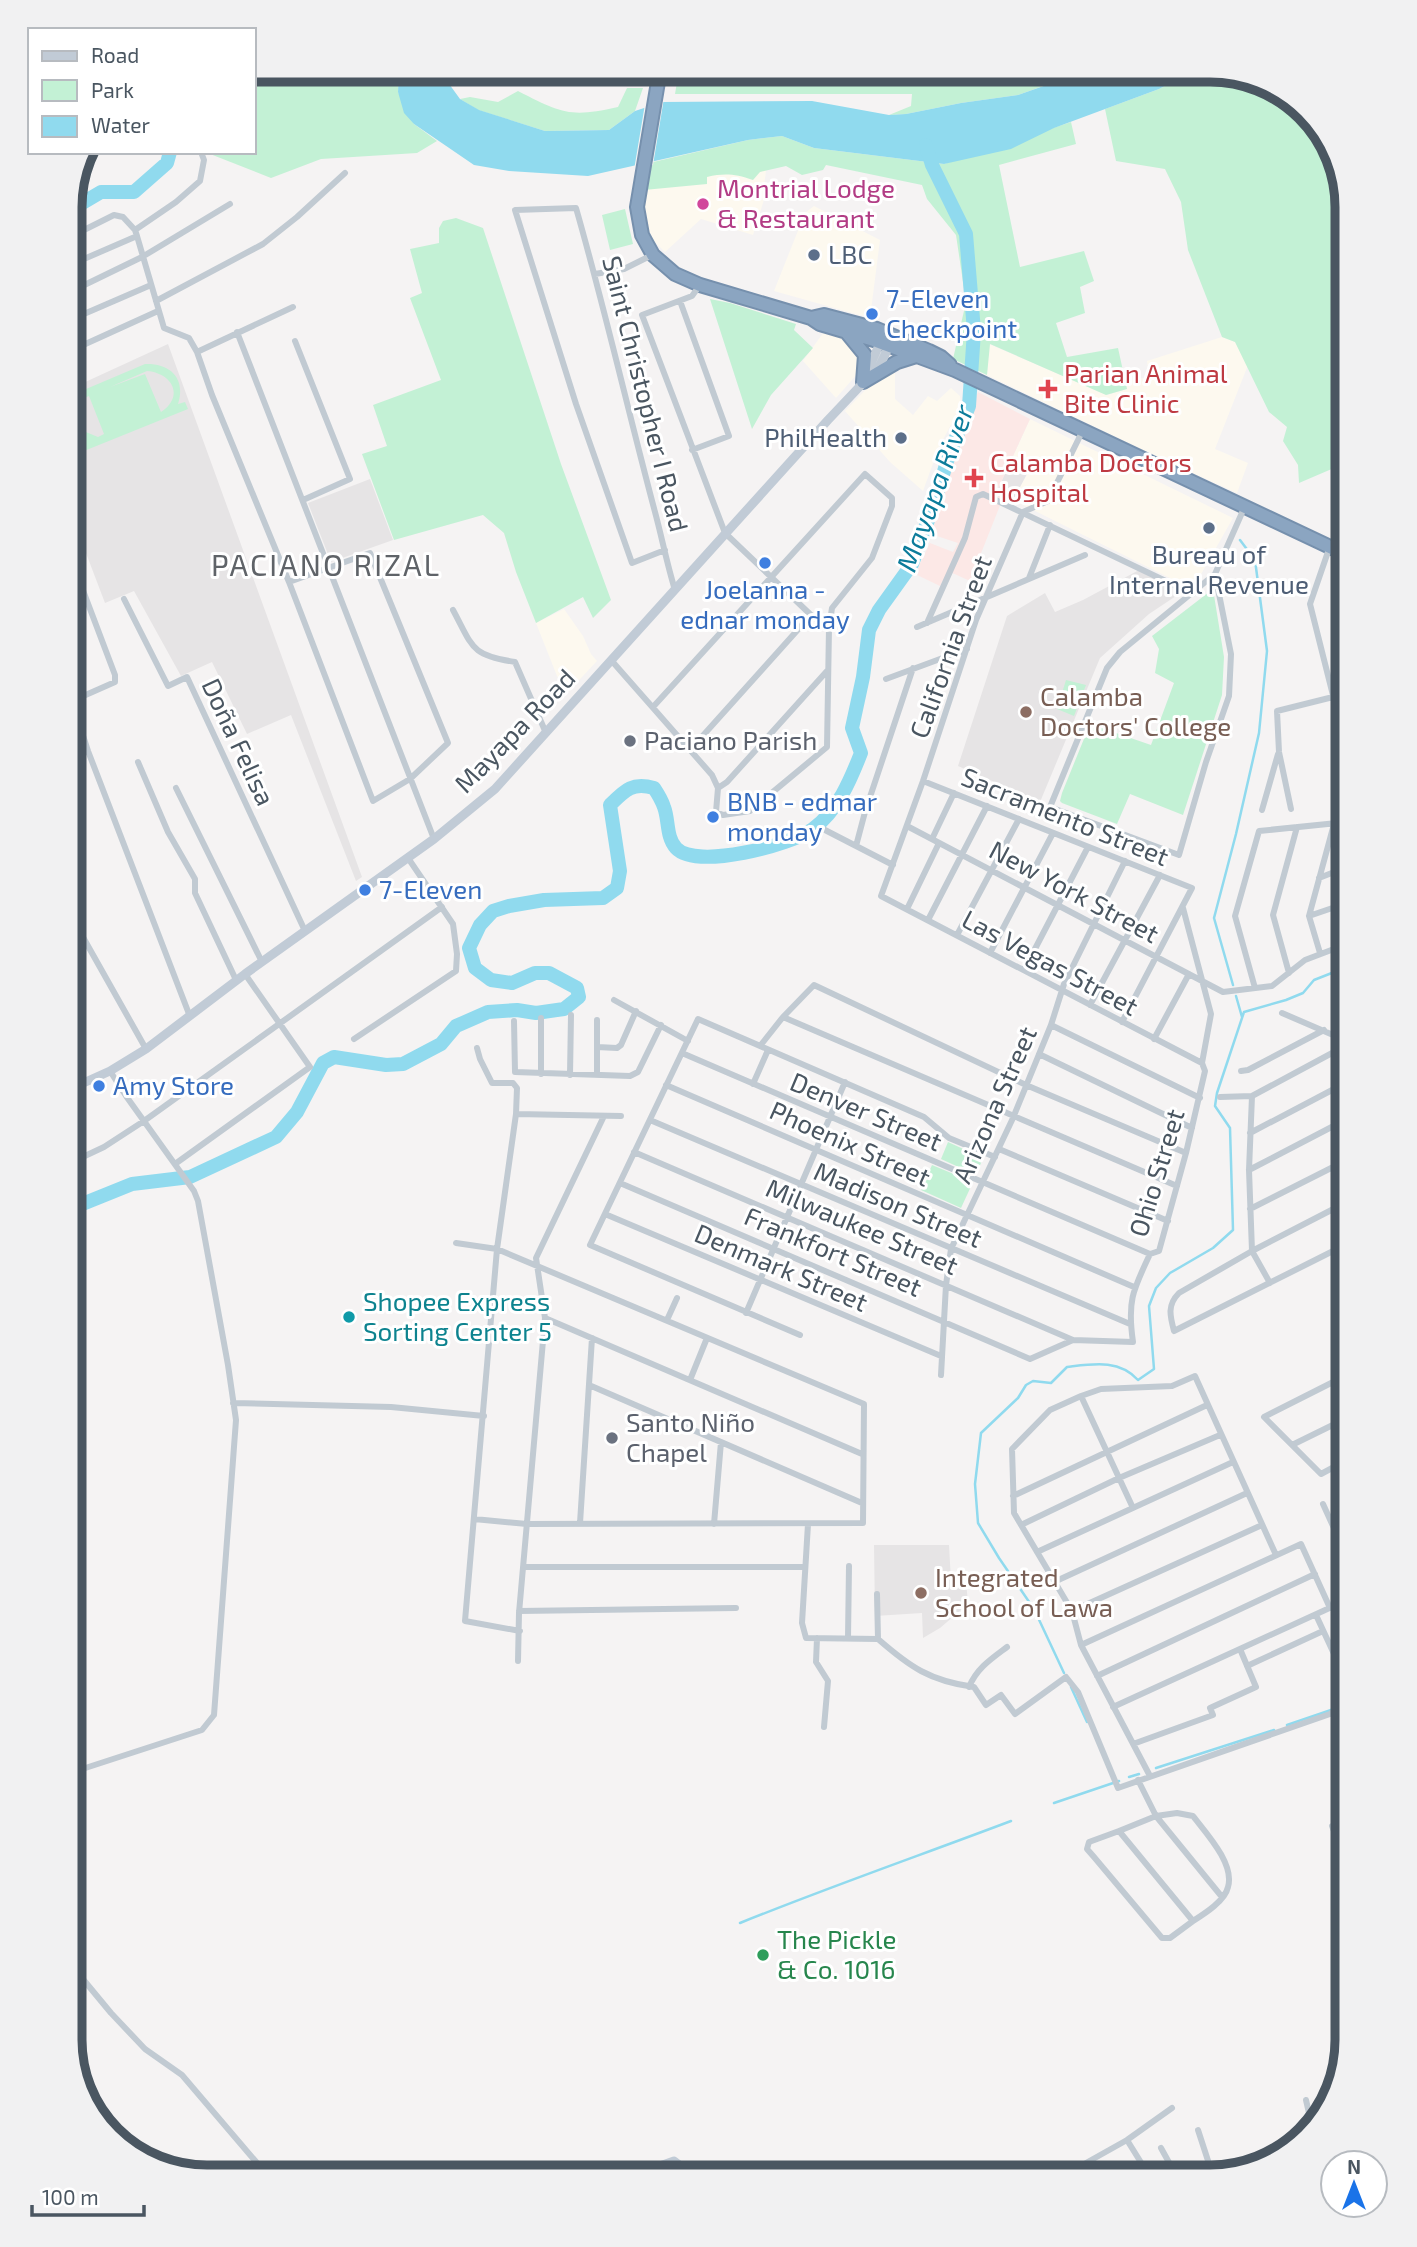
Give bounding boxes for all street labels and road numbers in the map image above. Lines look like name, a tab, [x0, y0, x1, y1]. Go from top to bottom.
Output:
street label: Saint Christopher I Road	[597, 253, 696, 535]
street label: California Street	[902, 551, 997, 742]
street label: Mayapa Road	[447, 662, 581, 798]
street label: Doña Felisa	[196, 673, 282, 810]
street label: Sacramento Street	[957, 760, 1174, 871]
street label: New York Street	[985, 833, 1165, 948]
street label: Las Vegas Street	[957, 902, 1144, 1021]
street label: Arizona Street	[945, 1021, 1042, 1188]
street label: Denver Street	[786, 1065, 947, 1157]
street label: Phoenix Street	[766, 1093, 936, 1192]
street label: Ohio Street	[1121, 1105, 1190, 1240]
street label: Madison Street	[810, 1154, 987, 1253]
street label: Milwaukee Street	[762, 1171, 963, 1280]
street label: Frankfort Street	[740, 1199, 927, 1302]
street label: Denmark Street	[690, 1216, 873, 1317]

